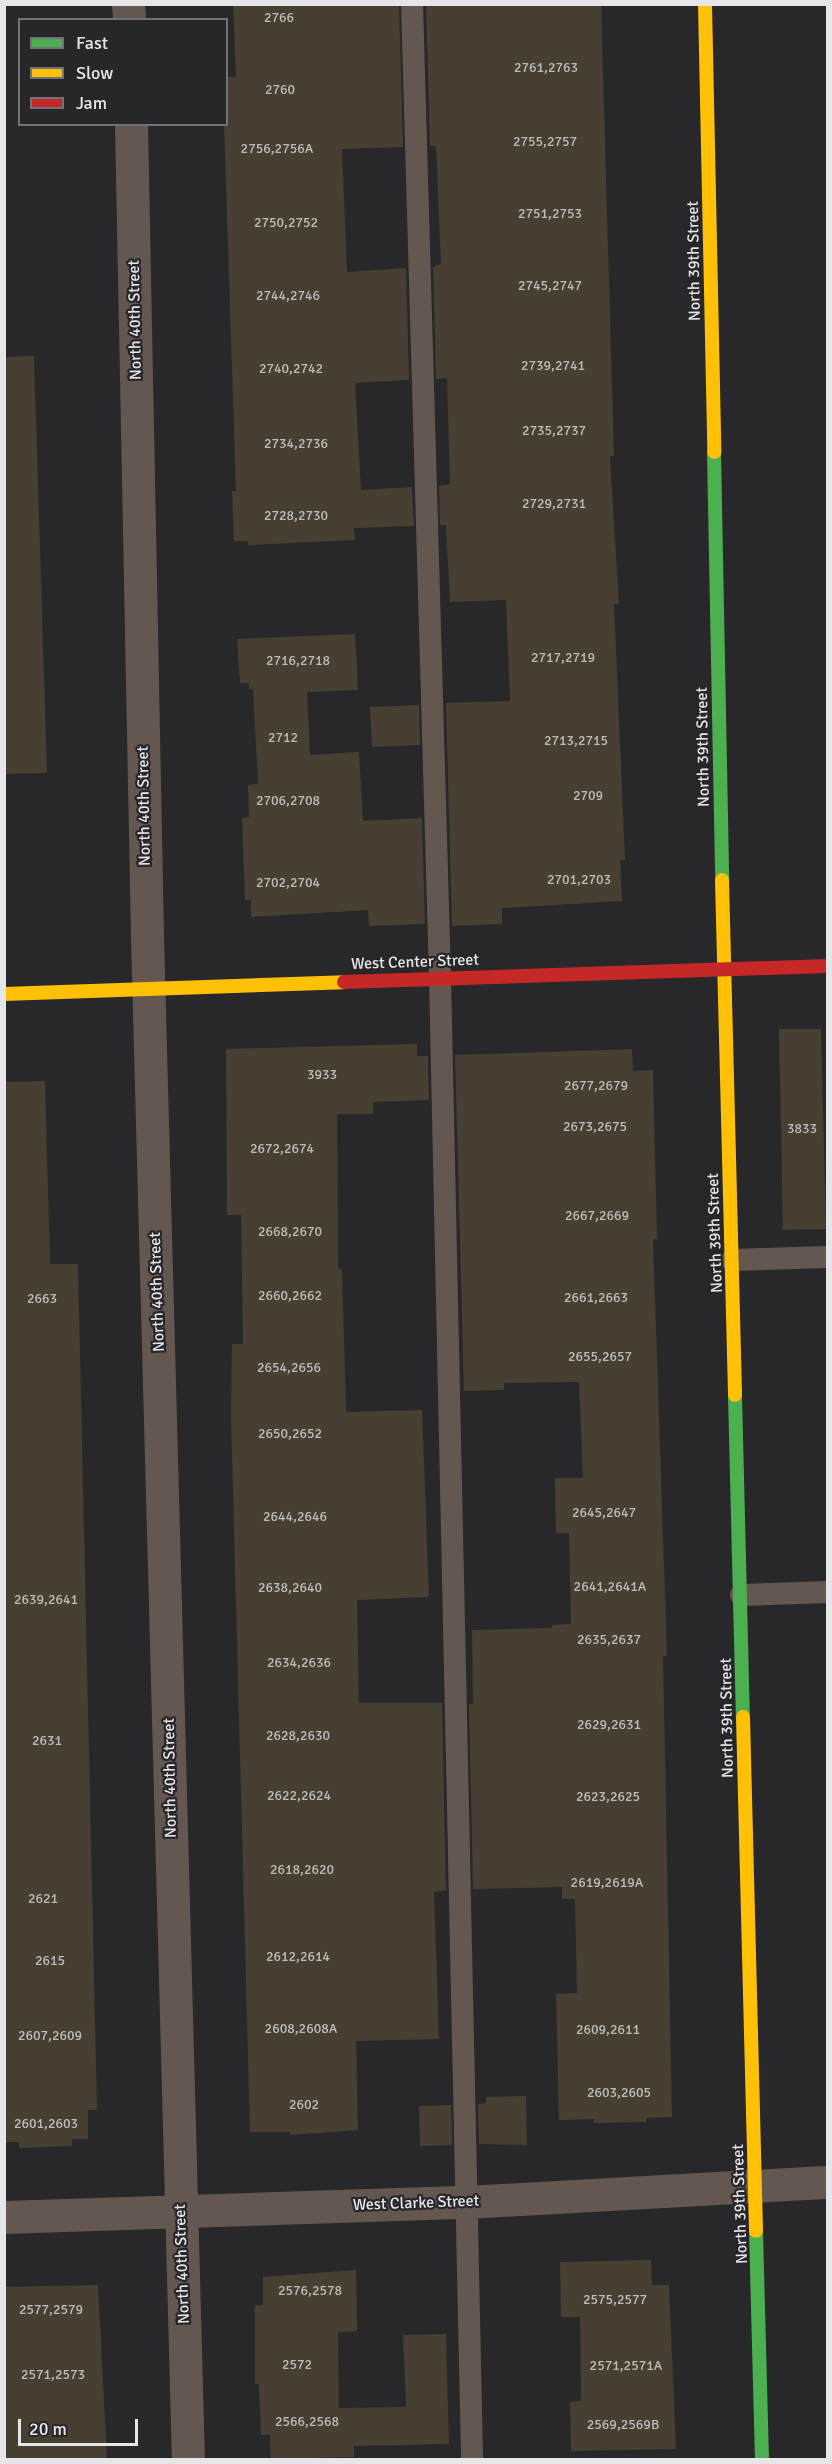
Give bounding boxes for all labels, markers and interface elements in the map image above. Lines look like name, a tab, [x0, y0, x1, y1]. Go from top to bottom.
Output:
house number: 2766	[264, 10, 294, 26]
legend	[18, 18, 228, 126]
text: Fast	[76, 32, 108, 54]
house number: 2761,2763	[514, 60, 578, 76]
text: Slow	[76, 62, 113, 84]
house number: 2760	[265, 82, 295, 98]
text: Jam	[76, 92, 107, 114]
house number: 2755,2757	[513, 134, 577, 150]
house number: 2756,2756A	[241, 141, 313, 157]
street label: North 39th Street	[683, 201, 705, 321]
house number: 2751,2753	[518, 206, 582, 222]
house number: 2750,2752	[254, 215, 318, 231]
street label: North 40th Street	[124, 260, 146, 380]
house number: 2745,2747	[518, 278, 582, 294]
house number: 2744,2746	[256, 288, 320, 304]
house number: 2739,2741	[521, 358, 585, 374]
house number: 2740,2742	[259, 361, 323, 377]
house number: 2735,2737	[522, 423, 586, 439]
house number: 2734,2736	[264, 436, 328, 452]
house number: 2729,2731	[522, 496, 586, 512]
house number: 2728,2730	[264, 508, 328, 524]
house number: 2717,2719	[531, 650, 595, 666]
house number: 2716,2718	[266, 653, 330, 669]
street label: North 39th Street	[692, 687, 714, 807]
house number: 2712	[268, 730, 298, 746]
house number: 2713,2715	[544, 733, 608, 749]
street label: North 40th Street	[133, 746, 155, 866]
house number: 2709	[573, 788, 603, 804]
house number: 2706,2708	[256, 793, 320, 809]
house number: 2701,2703	[547, 872, 611, 888]
house number: 2702,2704	[256, 875, 320, 891]
street label: West Center Street	[351, 950, 479, 974]
house number: 3933	[307, 1067, 337, 1083]
house number: 2677,2679	[564, 1078, 628, 1094]
house number: 2673,2675	[563, 1119, 627, 1135]
house number: 3833	[787, 1121, 817, 1137]
house number: 2672,2674	[250, 1141, 314, 1157]
street label: North 39th Street	[703, 1173, 727, 1293]
house number: 2667,2669	[565, 1208, 629, 1224]
house number: 2668,2670	[258, 1224, 322, 1240]
street label: North 40th Street	[145, 1232, 169, 1352]
house number: 2660,2662	[258, 1288, 322, 1304]
house number: 2661,2663	[564, 1290, 628, 1306]
house number: 2663	[27, 1291, 57, 1307]
house number: 2655,2657	[568, 1349, 632, 1365]
house number: 2654,2656	[257, 1360, 321, 1376]
house number: 2650,2652	[258, 1426, 322, 1442]
house number: 2645,2647	[572, 1505, 636, 1521]
house number: 2644,2646	[263, 1509, 327, 1525]
house number: 2641,2641A	[574, 1579, 646, 1595]
house number: 2638,2640	[258, 1580, 322, 1596]
house number: 2639,2641	[14, 1592, 78, 1608]
house number: 2635,2637	[577, 1632, 641, 1648]
house number: 2634,2636	[267, 1655, 331, 1671]
street label: North 39th Street	[716, 1658, 738, 1778]
house number: 2629,2631	[577, 1717, 641, 1733]
street label: North 40th Street	[159, 1718, 181, 1838]
house number: 2628,2630	[266, 1728, 330, 1744]
house number: 2631	[32, 1733, 62, 1749]
house number: 2622,2624	[267, 1788, 331, 1804]
house number: 2623,2625	[576, 1789, 640, 1805]
house number: 2618,2620	[270, 1862, 334, 1878]
house number: 2619,2619A	[571, 1875, 643, 1891]
house number: 2621	[28, 1891, 58, 1907]
house number: 2612,2614	[266, 1949, 330, 1965]
house number: 2615	[35, 1953, 65, 1969]
house number: 2608,2608A	[265, 2021, 337, 2037]
house number: 2609,2611	[576, 2022, 640, 2038]
house number: 2607,2609	[18, 2028, 82, 2044]
house number: 2603,2605	[587, 2085, 651, 2101]
house number: 2602	[289, 2097, 319, 2113]
house number: 2601,2603	[14, 2116, 78, 2132]
street label: North 39th Street	[728, 2144, 752, 2264]
street label: West Clarke Street	[353, 2191, 479, 2215]
street label: North 40th Street	[170, 2204, 194, 2324]
house number: 2576,2578	[278, 2283, 342, 2299]
house number: 2575,2577	[583, 2292, 647, 2308]
house number: 2577,2579	[19, 2302, 83, 2318]
house number: 2572	[282, 2357, 312, 2373]
house number: 2571,2571A	[590, 2358, 662, 2374]
house number: 2571,2573	[21, 2367, 85, 2383]
scale bar	[21, 2407, 141, 2445]
house number: 2566,2568	[275, 2414, 339, 2430]
house number: 2569,2569B	[587, 2417, 659, 2433]
text: 20 m	[29, 2418, 67, 2440]

